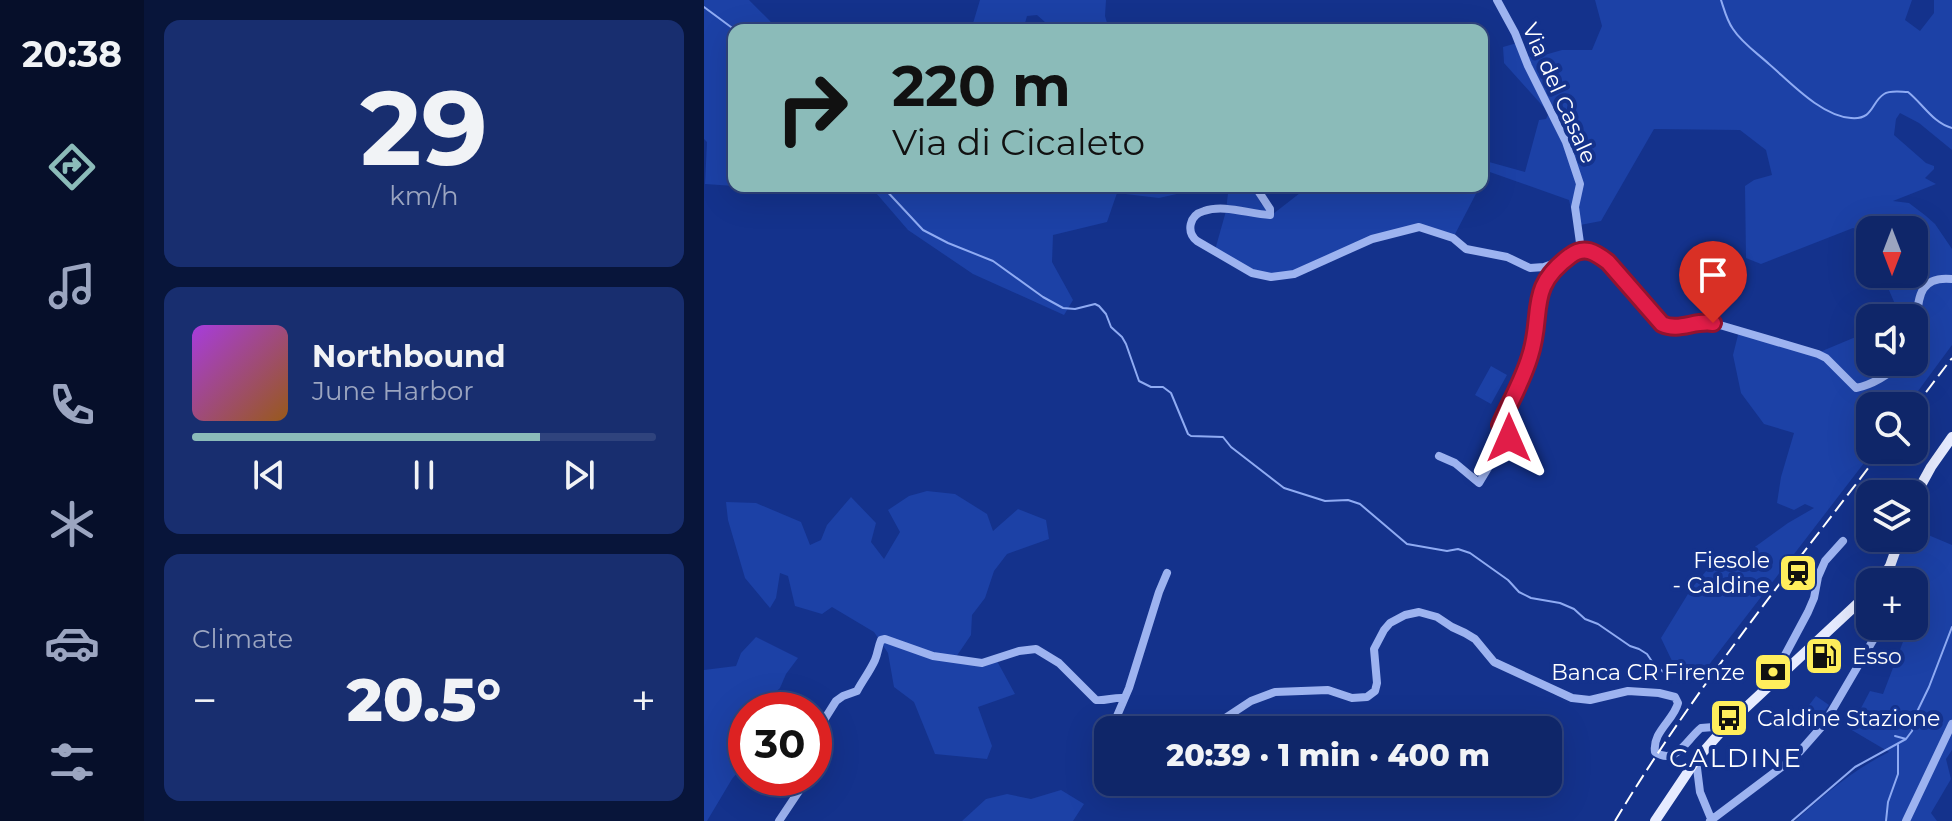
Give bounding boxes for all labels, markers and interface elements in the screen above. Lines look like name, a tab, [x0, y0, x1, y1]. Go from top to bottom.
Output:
street label: Via del Casale	[1517, 19, 1603, 168]
text: 20:38	[22, 32, 122, 76]
text: 220 m	[892, 52, 1071, 120]
icon: right	[760, 56, 864, 160]
text: 29	[360, 64, 488, 191]
text: Via di Cicaleto	[892, 120, 1145, 164]
icon: directions	[44, 139, 100, 195]
text: km/h	[389, 180, 459, 212]
north arrow	[1856, 216, 1928, 288]
map controls	[1856, 216, 1928, 640]
pin	[1679, 241, 1747, 323]
icon: arrive	[1691, 253, 1735, 297]
icon: music	[44, 258, 100, 314]
button: sound	[1856, 304, 1928, 376]
text: Northbound	[312, 338, 506, 375]
text: June Harbor	[312, 375, 474, 407]
icon: phone	[44, 377, 100, 433]
button: search	[1856, 392, 1928, 464]
position arrow	[1467, 396, 1551, 480]
icon: previous	[247, 453, 291, 497]
icon: pause	[402, 453, 446, 497]
icon: next	[557, 453, 601, 497]
button: layers	[1856, 480, 1928, 552]
icon: climate	[44, 496, 100, 552]
place label: Fiesole - Caldine	[1673, 547, 1770, 599]
station icon: Fiesole - Caldine	[1777, 552, 1819, 594]
button: +	[1856, 568, 1928, 640]
icon: car	[44, 615, 100, 671]
text: Climate	[192, 623, 293, 655]
fuel station icon: Esso	[1803, 635, 1845, 677]
place label: Esso	[1852, 643, 1902, 670]
bank icon: Banca CR Firenze	[1752, 651, 1794, 693]
place label: Banca CR Firenze	[1551, 659, 1745, 686]
text: 20.5°	[347, 663, 501, 736]
text: −	[192, 673, 217, 727]
text: +	[631, 673, 656, 727]
speed limit sign: 30	[728, 692, 832, 796]
bus stop icon: Caldine Stazione	[1708, 697, 1750, 739]
place label: Caldine Stazione	[1757, 705, 1940, 732]
icon: filters	[44, 734, 100, 790]
text: 20:39 · 1 min · 400 m	[1166, 737, 1490, 774]
district label: CALDINE	[1669, 742, 1803, 774]

